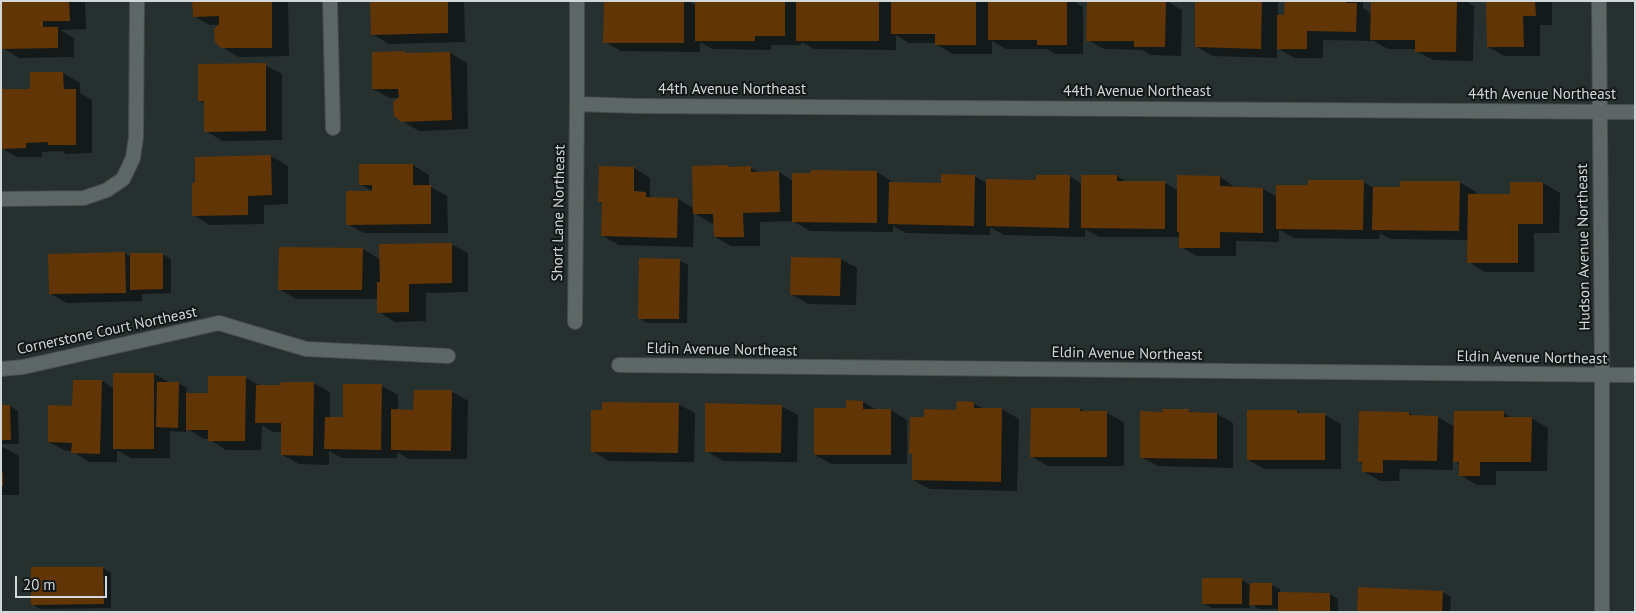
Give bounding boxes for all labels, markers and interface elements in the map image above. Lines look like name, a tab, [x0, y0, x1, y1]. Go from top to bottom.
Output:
street label: 44th Avenue Northeast	[658, 81, 806, 99]
street label: 44th Avenue Northeast	[1063, 83, 1211, 101]
street label: 44th Avenue Northeast	[1468, 86, 1616, 104]
street label: Short Lane Northeast	[549, 144, 569, 282]
street label: Hudson Avenue Northeast	[1574, 163, 1594, 331]
street label: Cornerstone Court Northeast	[15, 303, 199, 359]
street label: Eldin Avenue Northeast	[646, 340, 798, 360]
street label: Eldin Avenue Northeast	[1051, 344, 1203, 364]
street label: Eldin Avenue Northeast	[1456, 348, 1608, 368]
scale bar	[18, 566, 110, 598]
text: 20 m	[23, 575, 56, 594]

